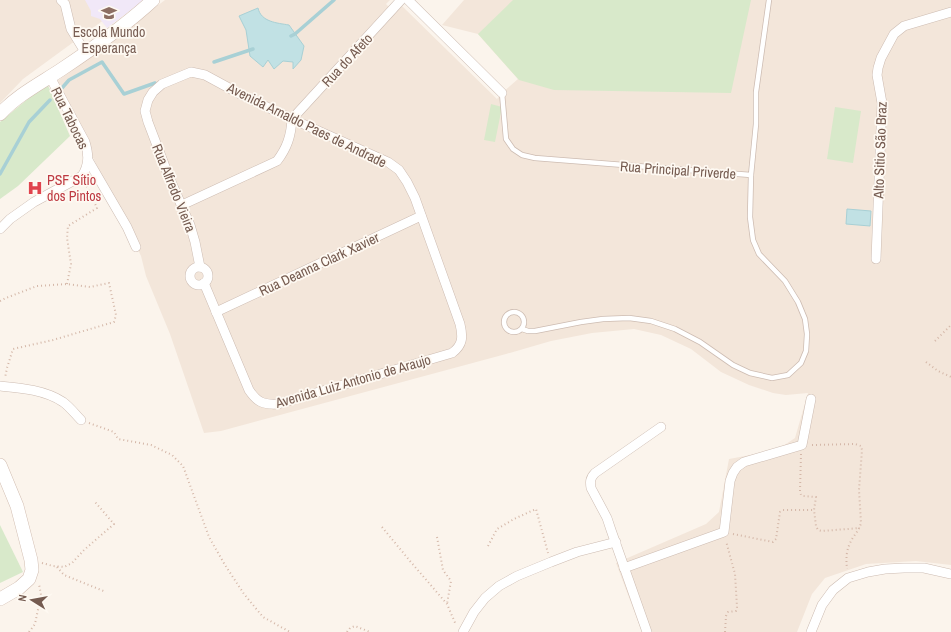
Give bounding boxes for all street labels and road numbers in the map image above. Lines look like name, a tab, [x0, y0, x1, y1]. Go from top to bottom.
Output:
street label: Rua do Afeto	[318, 30, 376, 90]
street label: Avenida Arnaldo Paes de Andrade	[223, 78, 390, 172]
street label: Rua Tabocas	[47, 84, 93, 152]
street label: Alto Sitio São Braz	[869, 101, 891, 200]
street label: Rua Alfredo Vieira	[148, 141, 200, 235]
street label: Rua Principal Priverde	[619, 157, 737, 183]
street label: Rua Deanna Clark Xavier	[256, 228, 382, 300]
street label: Avenida Luiz Antonio de Araujo	[272, 350, 433, 412]

